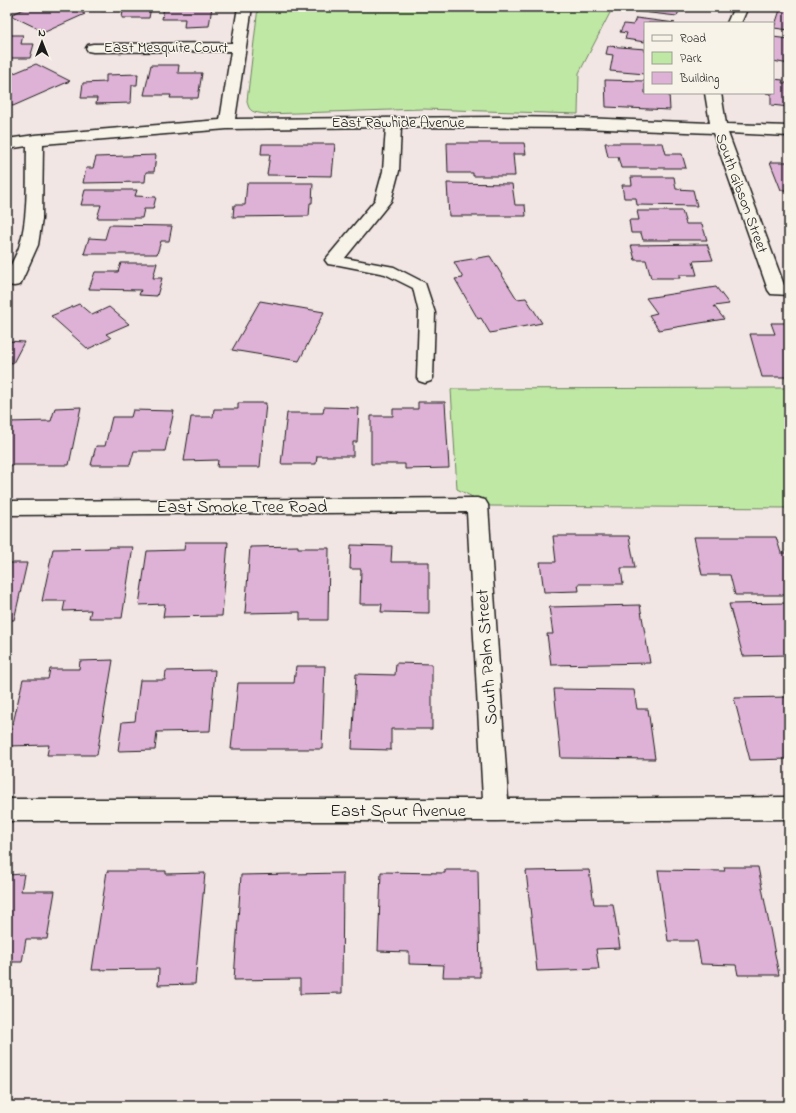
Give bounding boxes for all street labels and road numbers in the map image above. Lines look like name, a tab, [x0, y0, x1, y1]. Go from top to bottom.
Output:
street label: East Mesquite Court	[104, 37, 228, 59]
street label: East Rawhide Avenue	[331, 112, 465, 134]
street label: South Gibson Street	[709, 130, 773, 256]
street label: East Smoke Tree Road	[157, 495, 327, 521]
street label: South Palm Street	[470, 588, 506, 726]
street label: East Spur Avenue	[330, 799, 467, 825]

